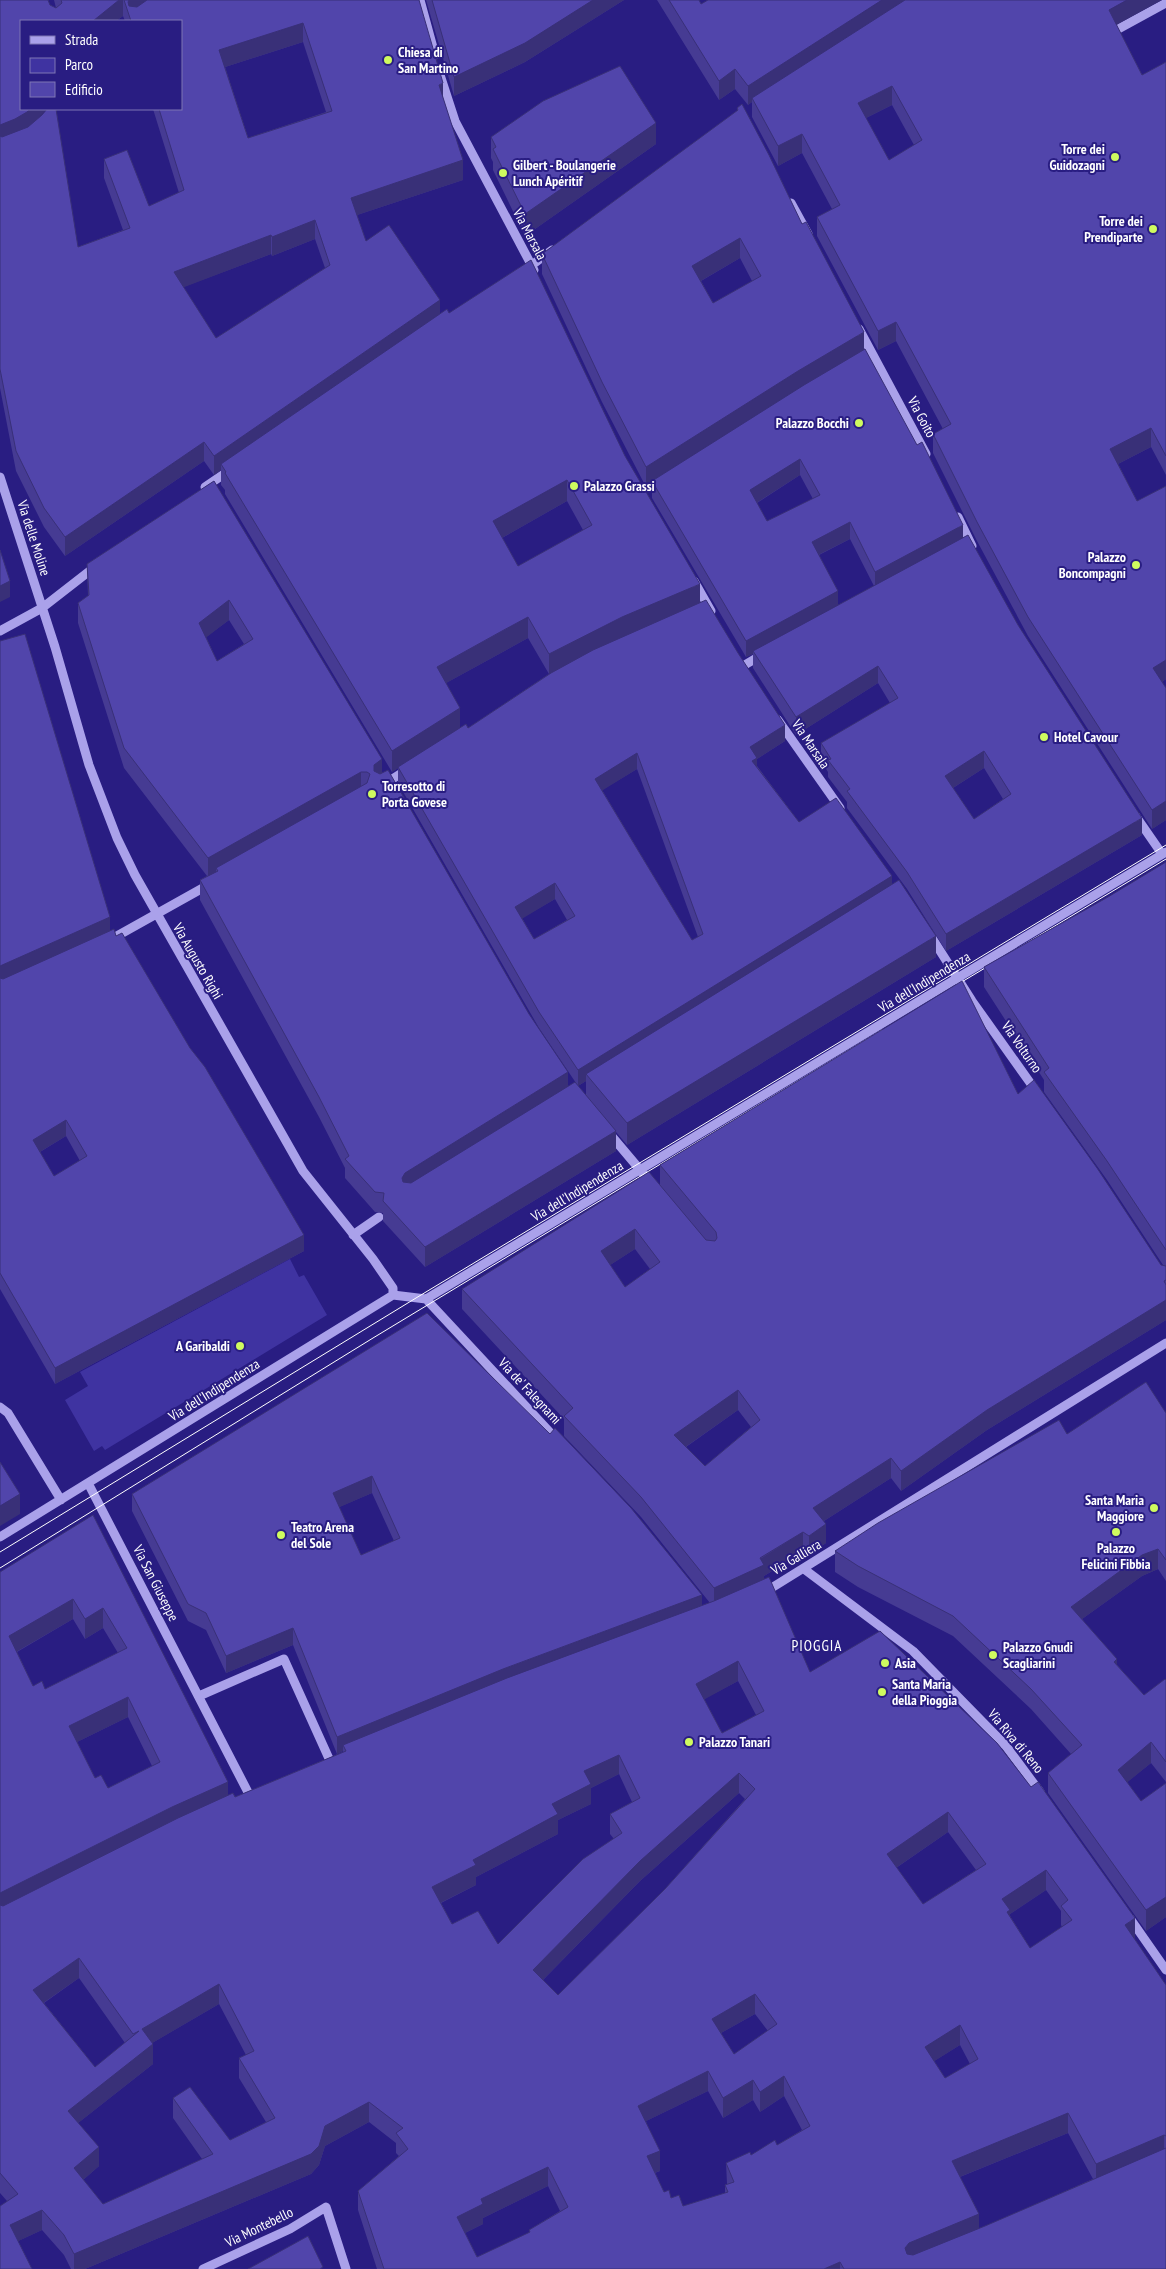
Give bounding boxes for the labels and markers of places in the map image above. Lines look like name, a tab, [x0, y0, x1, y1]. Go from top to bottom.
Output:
place label: Chiesa di San Martino	[398, 43, 458, 77]
marker: Chiesa di San Martino	[382, 54, 394, 66]
place label: Torre dei Guidozagni	[1049, 140, 1105, 174]
marker: Torre dei Guidozagni	[1109, 151, 1121, 163]
place label: Gilbert - Boulangerie Lunch Apéritif	[513, 156, 616, 190]
marker: Gilbert - Boulangerie Lunch Apéritif	[497, 167, 509, 179]
place label: Torre dei Prendiparte	[1084, 212, 1143, 246]
marker: Torre dei Prendiparte	[1147, 223, 1159, 235]
place label: Palazzo Bocchi	[776, 414, 849, 432]
marker: Palazzo Bocchi	[853, 417, 865, 429]
place label: Palazzo Grassi	[584, 477, 655, 495]
marker: Palazzo Grassi	[568, 480, 580, 492]
place label: Palazzo Boncompagni	[1059, 548, 1126, 582]
marker: Palazzo Boncompagni	[1130, 559, 1142, 571]
place label: Hotel Cavour	[1054, 728, 1119, 746]
marker: Hotel Cavour	[1038, 731, 1050, 743]
place label: Torresotto di Porta Govese	[382, 777, 447, 811]
marker: Torresotto di Porta Govese	[366, 788, 378, 800]
place label: A Garibaldi	[175, 1337, 230, 1355]
marker: A Garibaldi	[234, 1340, 246, 1352]
place label: Santa Maria Maggiore	[1085, 1491, 1144, 1525]
marker: Santa Maria Maggiore	[1148, 1502, 1160, 1514]
place label: Teatro Arena del Sole	[291, 1518, 354, 1552]
marker: Palazzo Felicini Fibbia	[1110, 1526, 1122, 1538]
marker: Teatro Arena del Sole	[275, 1529, 287, 1541]
place label: Palazzo Felicini Fibbia	[1081, 1539, 1151, 1573]
place label: Palazzo Gnudi Scagliarini	[1003, 1638, 1073, 1672]
marker: Palazzo Gnudi Scagliarini	[987, 1649, 999, 1661]
place label: Asia	[894, 1654, 916, 1672]
marker: Asia	[879, 1657, 891, 1669]
place label: Santa Maria della Pioggia	[892, 1675, 957, 1709]
marker: Santa Maria della Pioggia	[876, 1686, 888, 1698]
place label: Palazzo Tanari	[699, 1733, 770, 1751]
marker: Palazzo Tanari	[683, 1736, 695, 1748]

